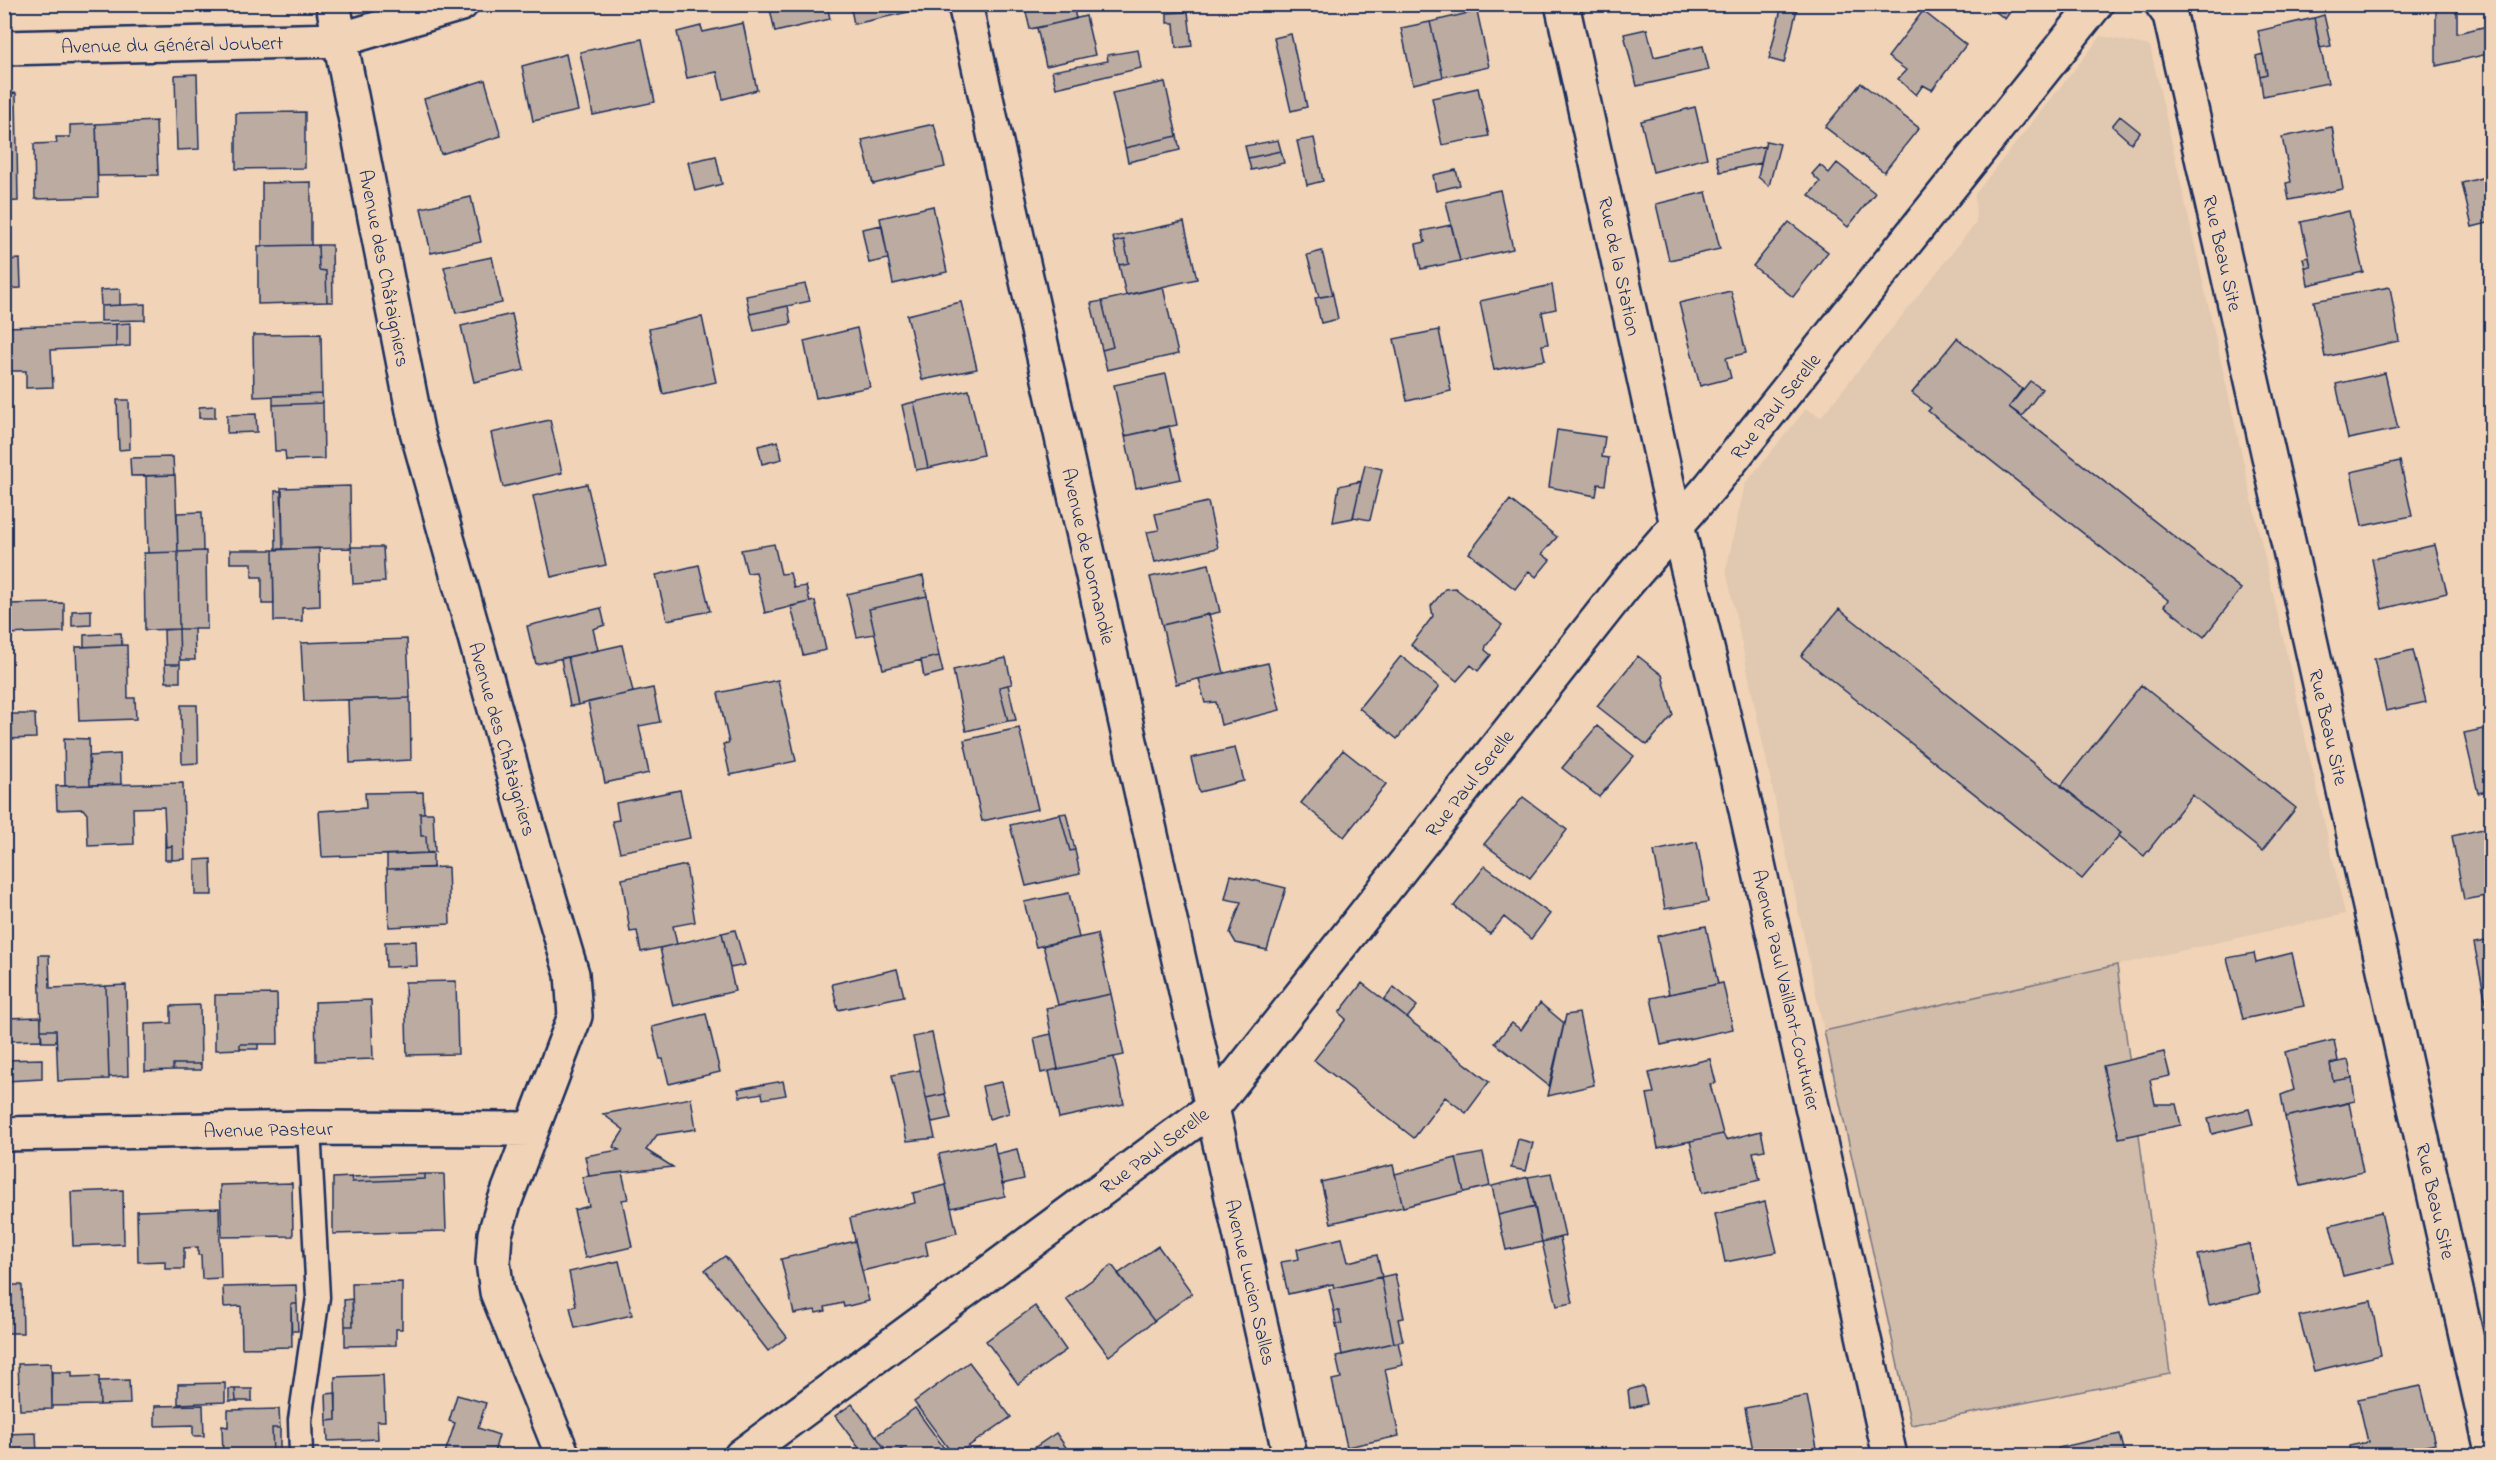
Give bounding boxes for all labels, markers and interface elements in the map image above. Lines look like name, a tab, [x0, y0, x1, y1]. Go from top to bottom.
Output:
street label: Avenue du Général Joubert	[61, 30, 284, 63]
street label: Avenue des Châtaigniers	[348, 167, 416, 370]
street label: Rue Beau Site	[2193, 193, 2248, 314]
street label: Rue de la Station	[1589, 194, 1646, 339]
street label: Rue Paul Serelle	[1725, 348, 1829, 467]
street label: Avenue de Normandie	[1052, 466, 1121, 648]
street label: Avenue des Châtaigniers	[458, 639, 542, 840]
street label: Rue Beau Site	[2299, 667, 2354, 788]
street label: Rue Paul Serelle	[1420, 724, 1522, 845]
street label: Avenue Paul Vaillant-Couturier	[1743, 867, 1827, 1115]
street label: Rue Paul Serelle	[1095, 1101, 1216, 1203]
street label: Avenue Pasteur	[203, 1116, 334, 1147]
street label: Rue Beau Site	[2406, 1141, 2461, 1262]
street label: Avenue Lucien Salles	[1215, 1197, 1282, 1368]

